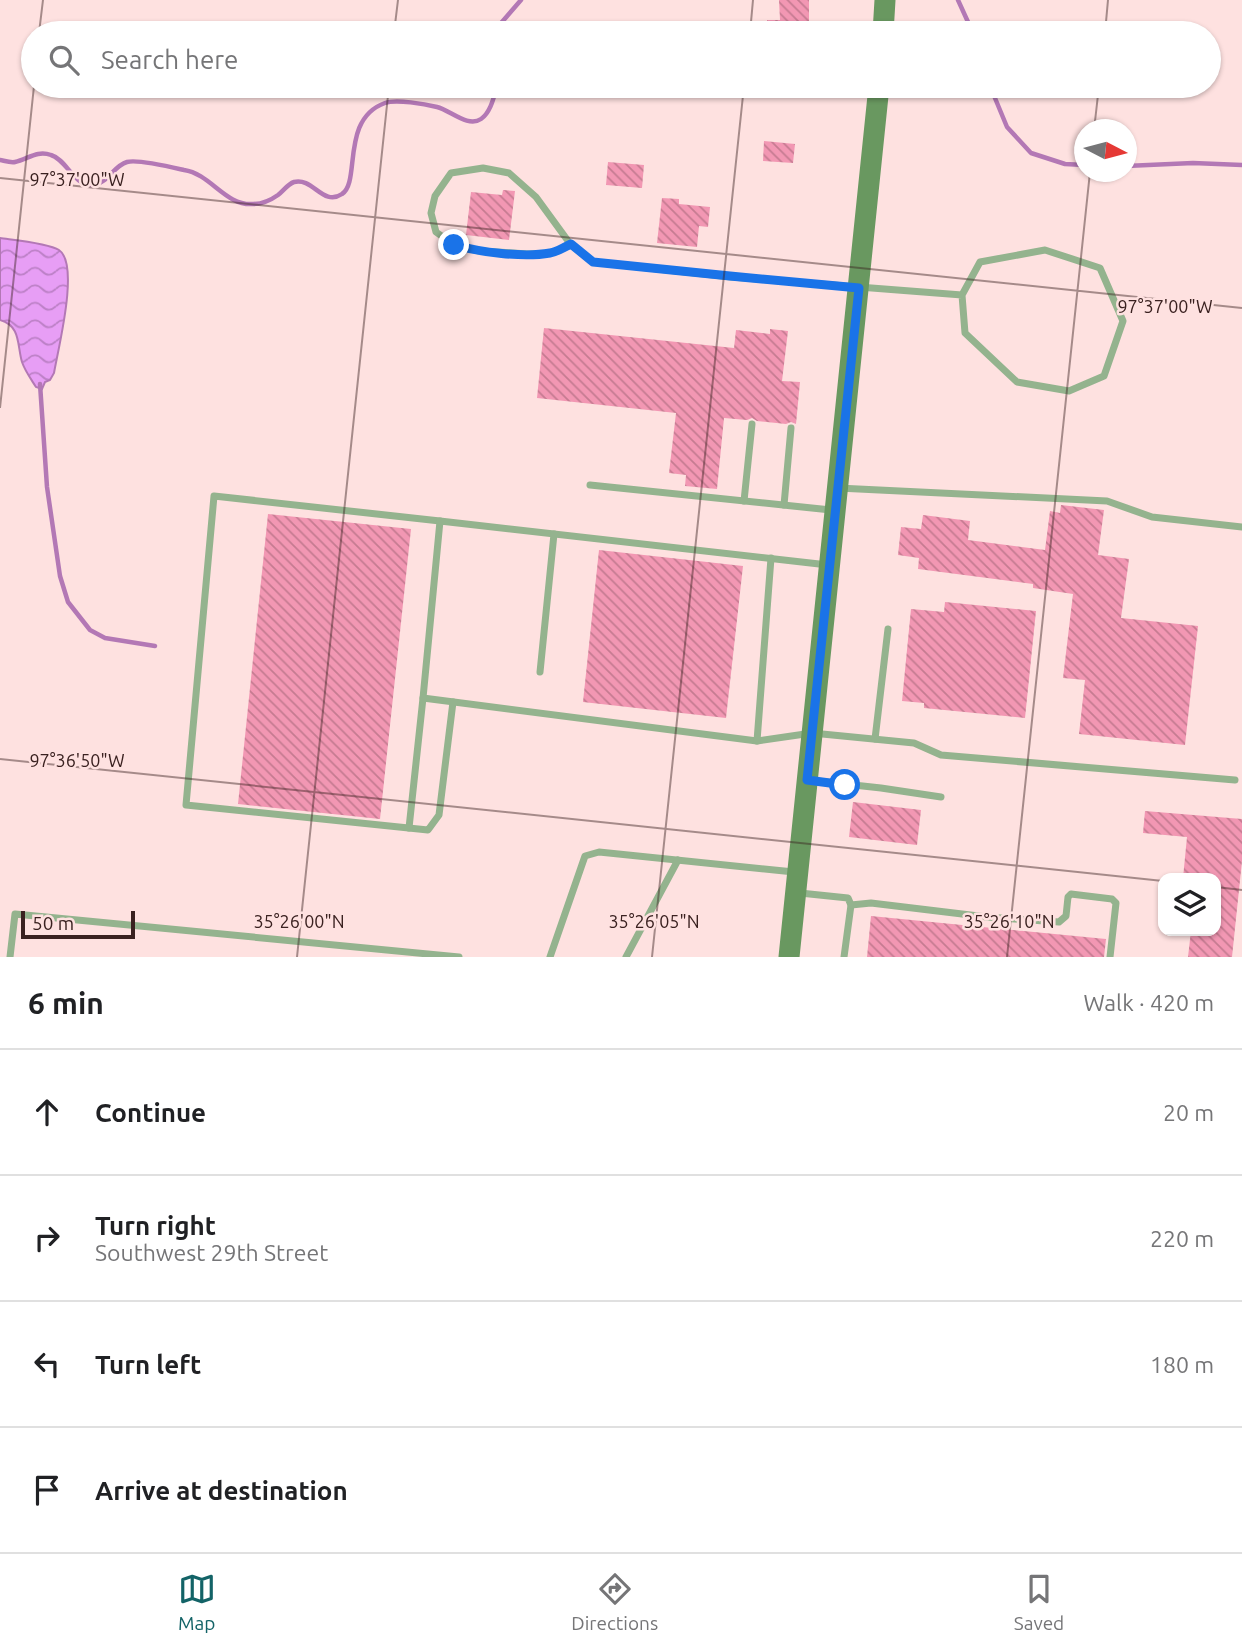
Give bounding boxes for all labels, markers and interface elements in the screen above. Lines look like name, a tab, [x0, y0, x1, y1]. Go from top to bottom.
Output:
search box	[21, 21, 1221, 98]
icon: search	[45, 41, 83, 79]
text: Search here	[101, 45, 238, 74]
north arrow	[1074, 119, 1137, 182]
text: 97°37'00"W	[29, 169, 125, 189]
route end	[438, 229, 469, 260]
text: 97°37'00"W	[1117, 296, 1213, 316]
text: 97°36'50"W	[29, 750, 125, 770]
route start	[829, 769, 860, 800]
map controls	[1158, 873, 1221, 936]
button: layers	[1158, 873, 1221, 936]
scale bar	[21, 908, 135, 940]
text: 35°26'00"N	[253, 911, 345, 931]
text: 35°26'05"N	[608, 911, 700, 931]
text: 35°26'10"N	[963, 911, 1055, 931]
text: 50 m	[32, 912, 74, 934]
text: 6 min	[28, 986, 104, 1020]
text: Walk · 420 m	[1083, 990, 1214, 1015]
icon: ahead	[28, 1093, 66, 1131]
text: Continue	[95, 1098, 206, 1127]
text: 20 m	[1163, 1100, 1214, 1125]
text: Turn right	[95, 1211, 216, 1240]
icon: right	[28, 1219, 66, 1257]
text: 220 m	[1150, 1226, 1214, 1251]
text: Southwest 29th Street	[95, 1240, 328, 1265]
icon: left	[28, 1345, 66, 1383]
text: Turn left	[95, 1350, 201, 1379]
text: 180 m	[1150, 1352, 1214, 1377]
icon: arrive	[28, 1471, 66, 1509]
text: Arrive at destination	[95, 1476, 348, 1505]
tab: Map	[178, 1570, 216, 1634]
tab: Directions	[571, 1570, 658, 1634]
tab: Saved	[1014, 1570, 1064, 1634]

